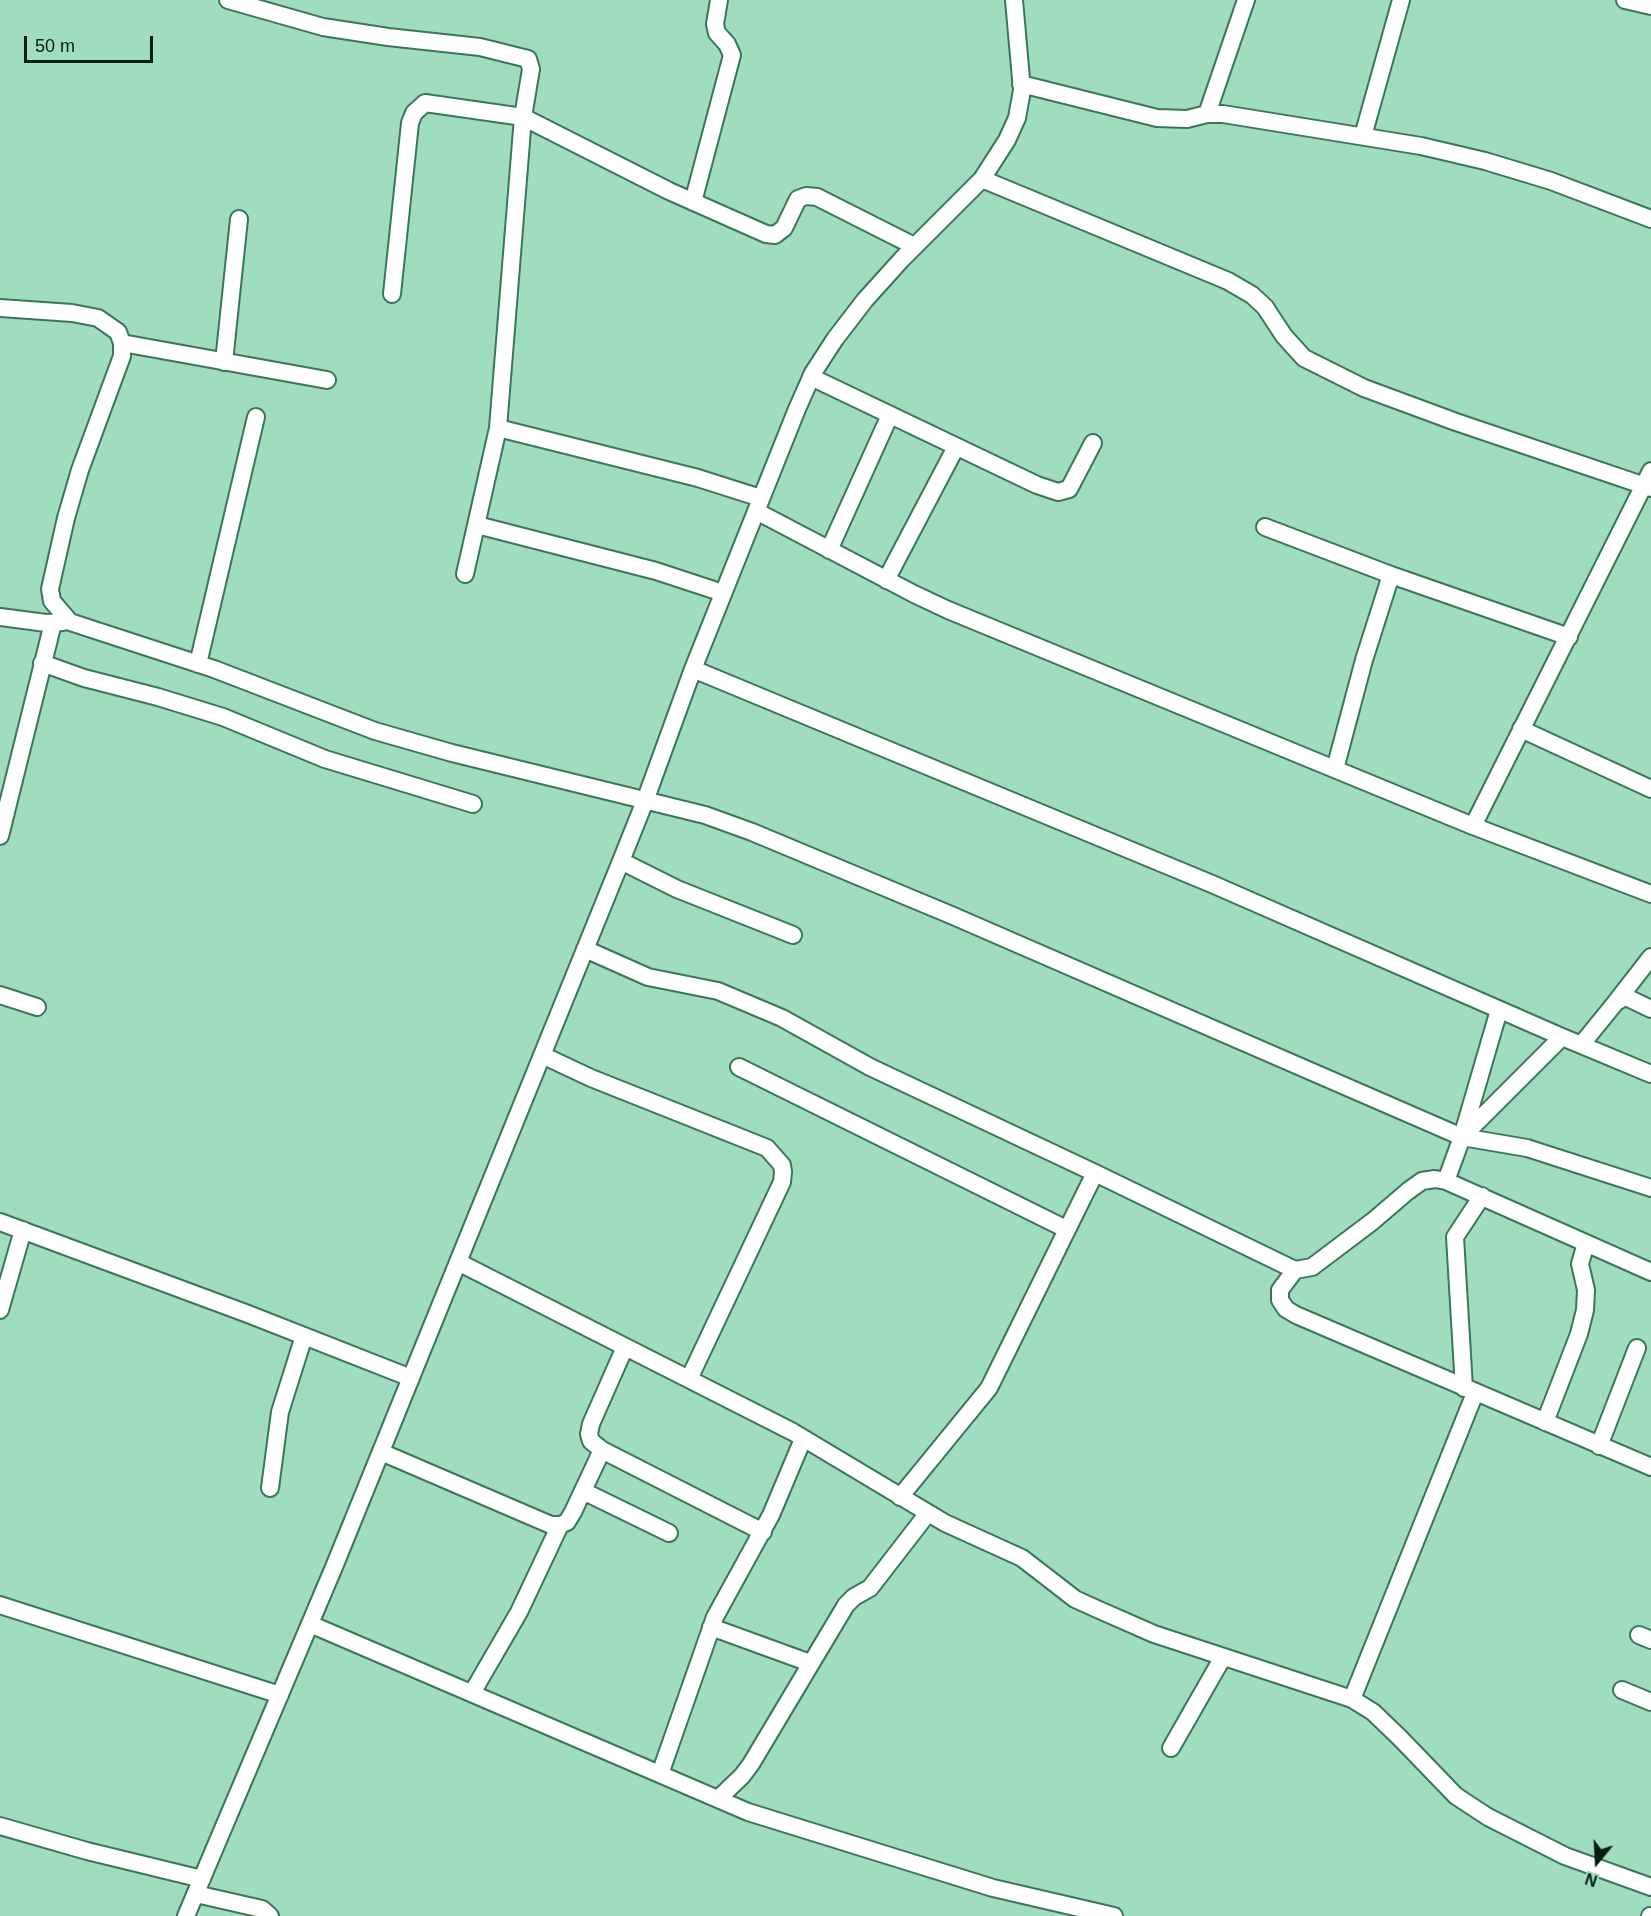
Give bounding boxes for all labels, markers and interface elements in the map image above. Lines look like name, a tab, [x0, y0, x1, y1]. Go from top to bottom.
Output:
scale bar	[27, 24, 156, 62]
text: 50 m	[35, 36, 75, 56]
north arrow	[1567, 1832, 1627, 1892]
text: N	[1583, 1870, 1599, 1889]

